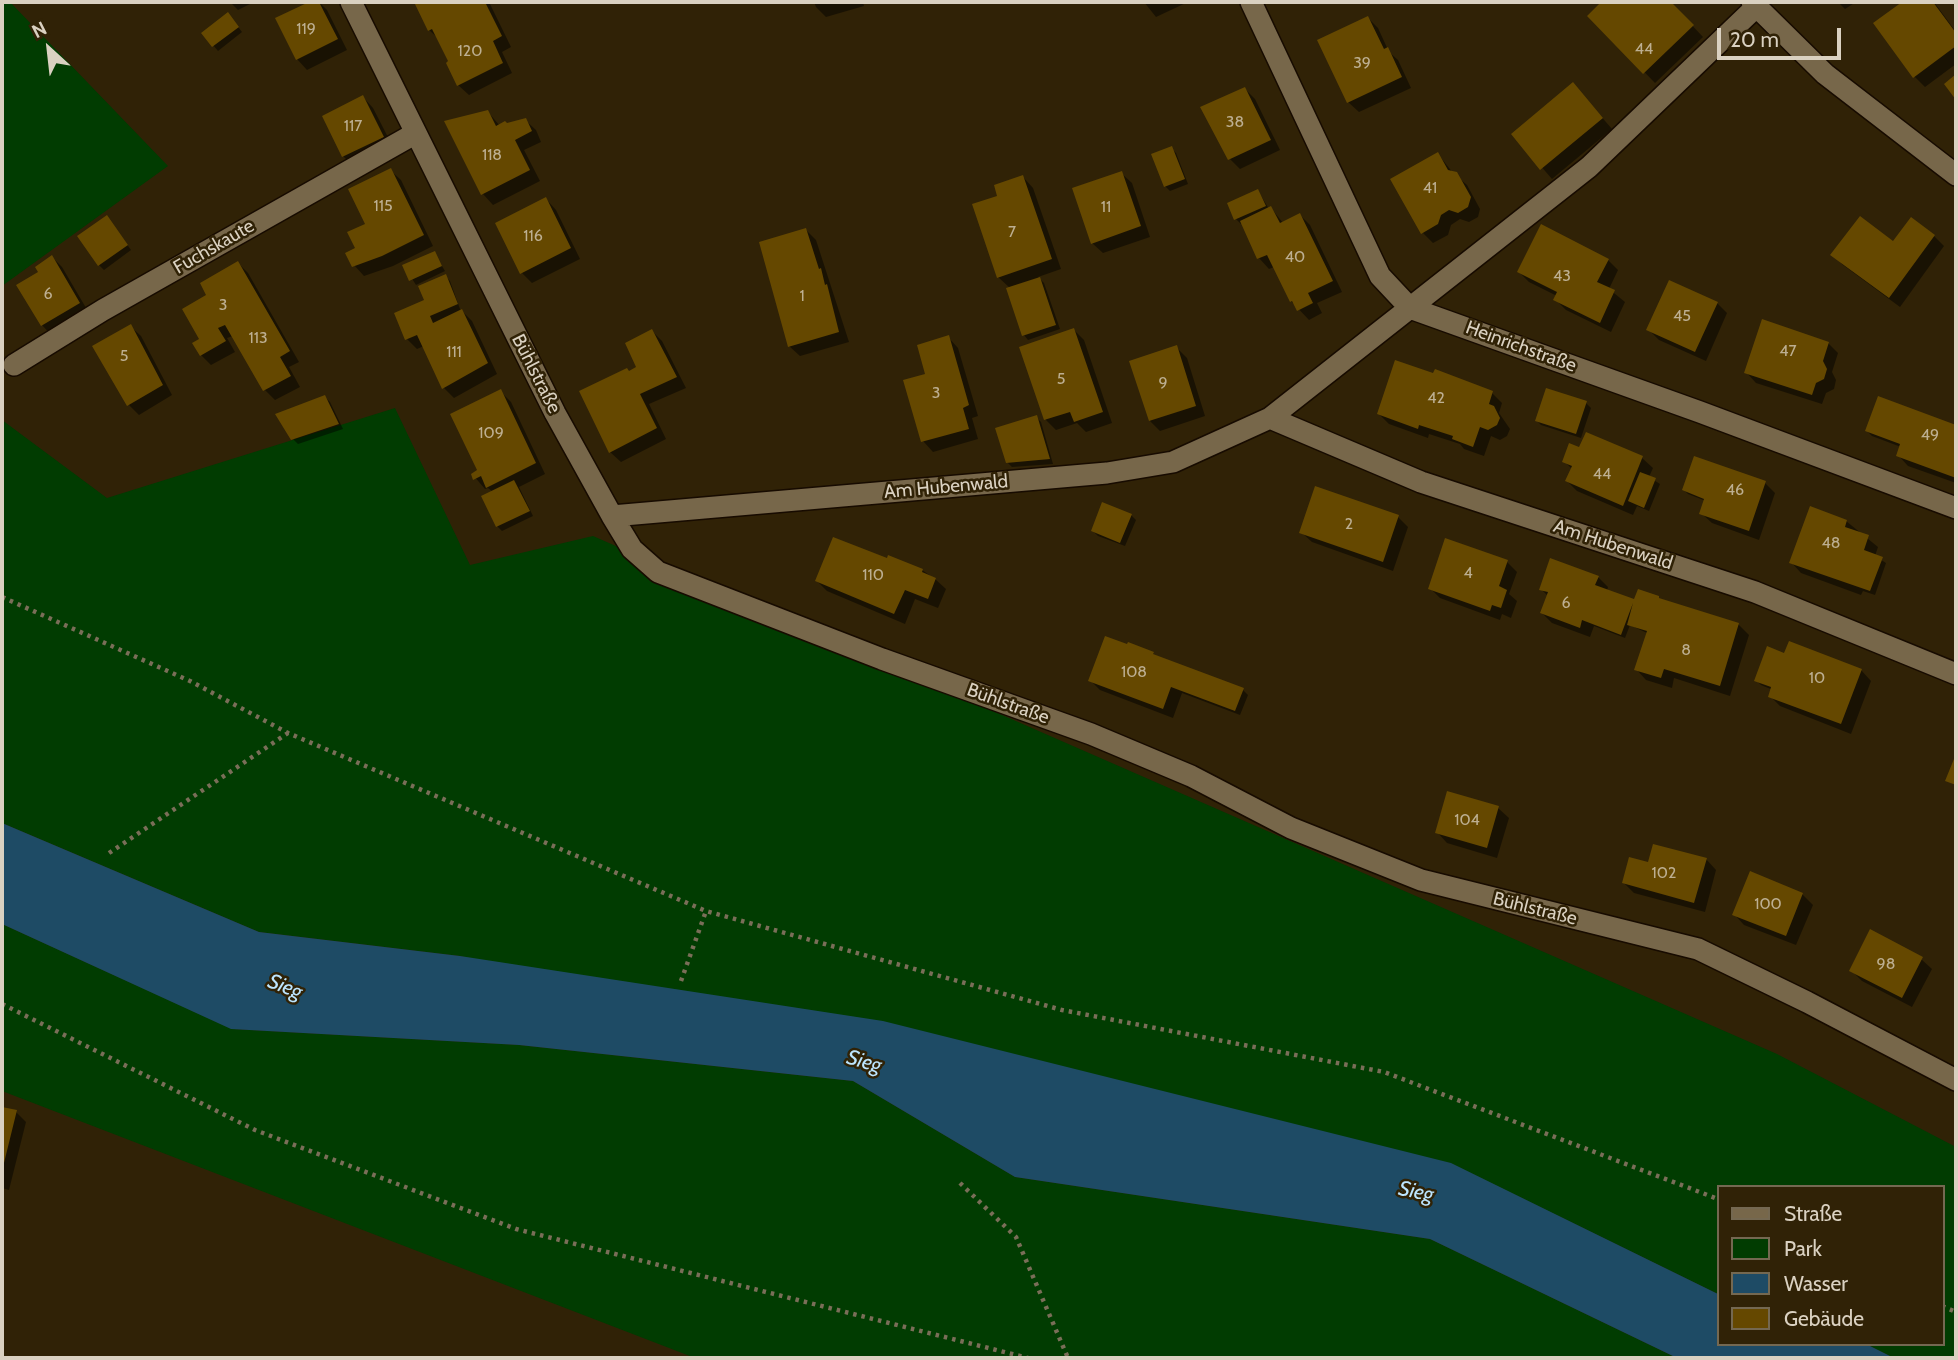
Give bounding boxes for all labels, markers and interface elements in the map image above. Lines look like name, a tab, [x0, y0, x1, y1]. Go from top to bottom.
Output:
north arrow	[14, 14, 84, 84]
scale bar	[1720, 14, 1844, 58]
text: N	[28, 17, 50, 43]
house number: 119	[296, 19, 316, 39]
text: 20 m	[1730, 27, 1779, 52]
house number: 44	[1635, 39, 1653, 59]
house number: 120	[458, 41, 482, 61]
house number: 39	[1353, 53, 1371, 73]
house number: 38	[1226, 112, 1244, 132]
house number: 117	[344, 116, 362, 136]
house number: 118	[482, 145, 502, 165]
house number: 41	[1423, 178, 1437, 198]
house number: 115	[373, 196, 393, 216]
house number: 11	[1101, 197, 1111, 217]
street label: Fuchskaute	[170, 215, 258, 279]
house number: 7	[1008, 222, 1016, 242]
house number: 116	[523, 226, 543, 246]
house number: 40	[1285, 247, 1305, 267]
house number: 43	[1553, 266, 1571, 286]
house number: 6	[43, 284, 53, 304]
house number: 1	[799, 286, 805, 306]
house number: 3	[219, 295, 227, 315]
house number: 45	[1673, 306, 1691, 326]
street label: Heinrichstraße	[1462, 316, 1580, 378]
house number: 113	[248, 328, 268, 348]
street label: Bühlstraße	[506, 331, 566, 417]
house number: 47	[1779, 341, 1797, 361]
house number: 111	[446, 342, 462, 362]
house number: 5	[120, 346, 128, 366]
house number: 5	[1057, 369, 1065, 389]
house number: 9	[1158, 373, 1168, 393]
house number: 3	[932, 383, 940, 403]
house number: 42	[1427, 388, 1445, 408]
house number: 109	[478, 423, 504, 443]
house number: 49	[1921, 425, 1939, 445]
house number: 44	[1593, 464, 1611, 484]
street label: Am Hubenwald	[883, 470, 1009, 504]
house number: 46	[1726, 480, 1744, 500]
house number: 2	[1345, 514, 1353, 534]
street label: Am Hubenwald	[1550, 515, 1676, 575]
house number: 48	[1822, 533, 1840, 553]
house number: 4	[1463, 563, 1473, 583]
house number: 110	[862, 565, 884, 585]
house number: 6	[1561, 593, 1571, 613]
house number: 8	[1681, 640, 1691, 660]
house number: 108	[1121, 662, 1147, 682]
house number: 10	[1809, 668, 1825, 688]
street label: Bühlstraße	[964, 679, 1052, 729]
house number: 104	[1454, 810, 1480, 830]
house number: 102	[1652, 863, 1676, 883]
street label: Bühlstraße	[1491, 888, 1579, 930]
house number: 100	[1754, 894, 1782, 914]
house number: 98	[1877, 954, 1895, 974]
water label: Sieg	[264, 969, 306, 1005]
water label: Sieg	[844, 1045, 884, 1079]
water label: Sieg	[1396, 1176, 1436, 1208]
legend	[1716, 1185, 1944, 1346]
text: Straße	[1784, 1201, 1842, 1226]
text: Park	[1784, 1236, 1822, 1261]
text: Wasser	[1784, 1271, 1848, 1296]
text: Gebäude	[1784, 1306, 1864, 1331]

